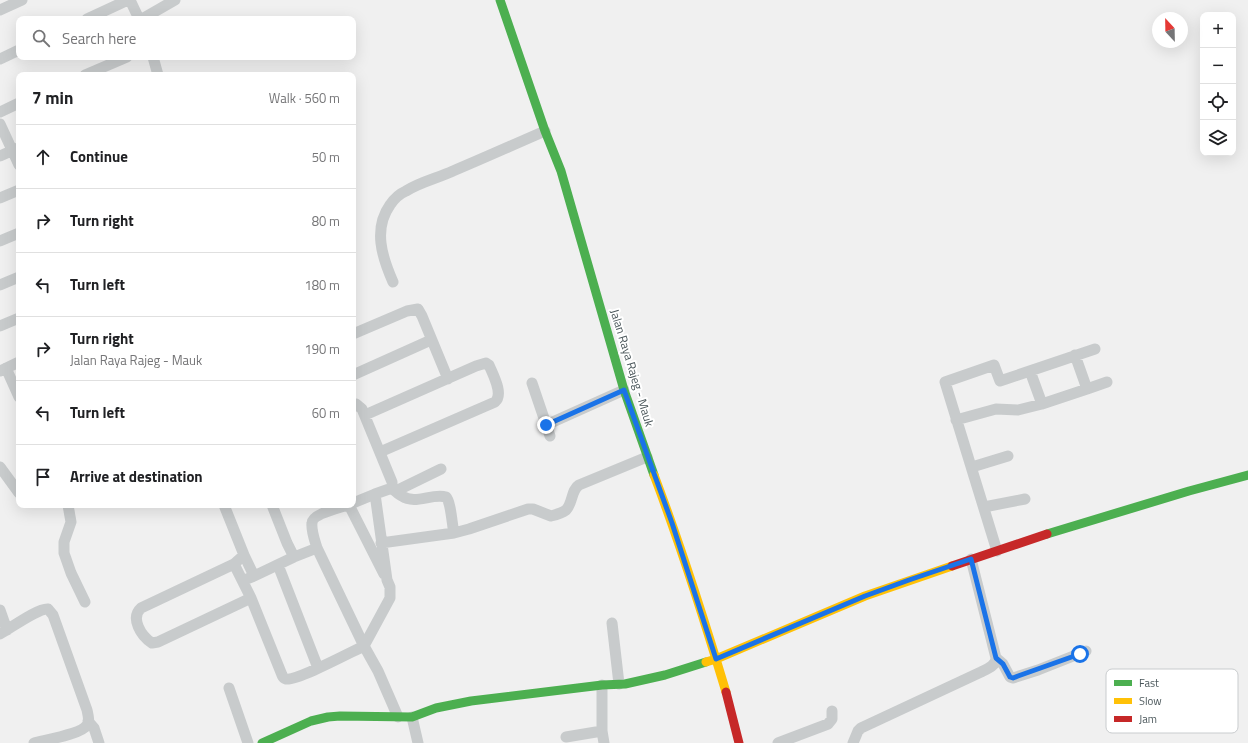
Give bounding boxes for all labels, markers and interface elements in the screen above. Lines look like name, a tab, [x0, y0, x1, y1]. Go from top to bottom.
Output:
north arrow	[1152, 12, 1188, 48]
map controls	[1200, 12, 1236, 156]
button: +	[1200, 12, 1236, 48]
search box	[16, 16, 356, 60]
icon: search	[30, 27, 52, 49]
text: Search here	[62, 27, 136, 50]
button: −	[1200, 48, 1236, 84]
button: locate	[1200, 84, 1236, 120]
text: 7 min	[32, 85, 73, 111]
text: Walk · 560 m	[269, 88, 340, 108]
button: layers	[1200, 120, 1236, 156]
text: Continue	[70, 145, 128, 168]
icon: ahead	[32, 146, 54, 168]
text: 50 m	[312, 147, 340, 167]
text: Turn right	[70, 209, 134, 232]
icon: right	[32, 210, 54, 232]
text: 80 m	[312, 211, 340, 231]
text: Turn left	[70, 273, 125, 296]
icon: left	[32, 274, 54, 296]
text: 180 m	[304, 275, 340, 295]
street label: Jalan Raya Rajeg - Mauk	[606, 307, 659, 429]
text: Turn right	[70, 327, 134, 350]
icon: right	[32, 338, 54, 360]
text: 190 m	[304, 339, 340, 359]
text: Jalan Raya Rajeg - Mauk	[70, 350, 202, 370]
text: Turn left	[70, 401, 125, 424]
icon: left	[32, 402, 54, 424]
text: 60 m	[312, 403, 340, 423]
route end	[537, 416, 555, 434]
text: Arrive at destination	[70, 465, 203, 488]
icon: arrive	[32, 466, 54, 488]
route start	[1071, 645, 1089, 663]
legend	[1106, 669, 1238, 733]
text: Fast	[1139, 675, 1159, 691]
text: Slow	[1139, 693, 1162, 709]
text: Jam	[1139, 711, 1157, 727]

